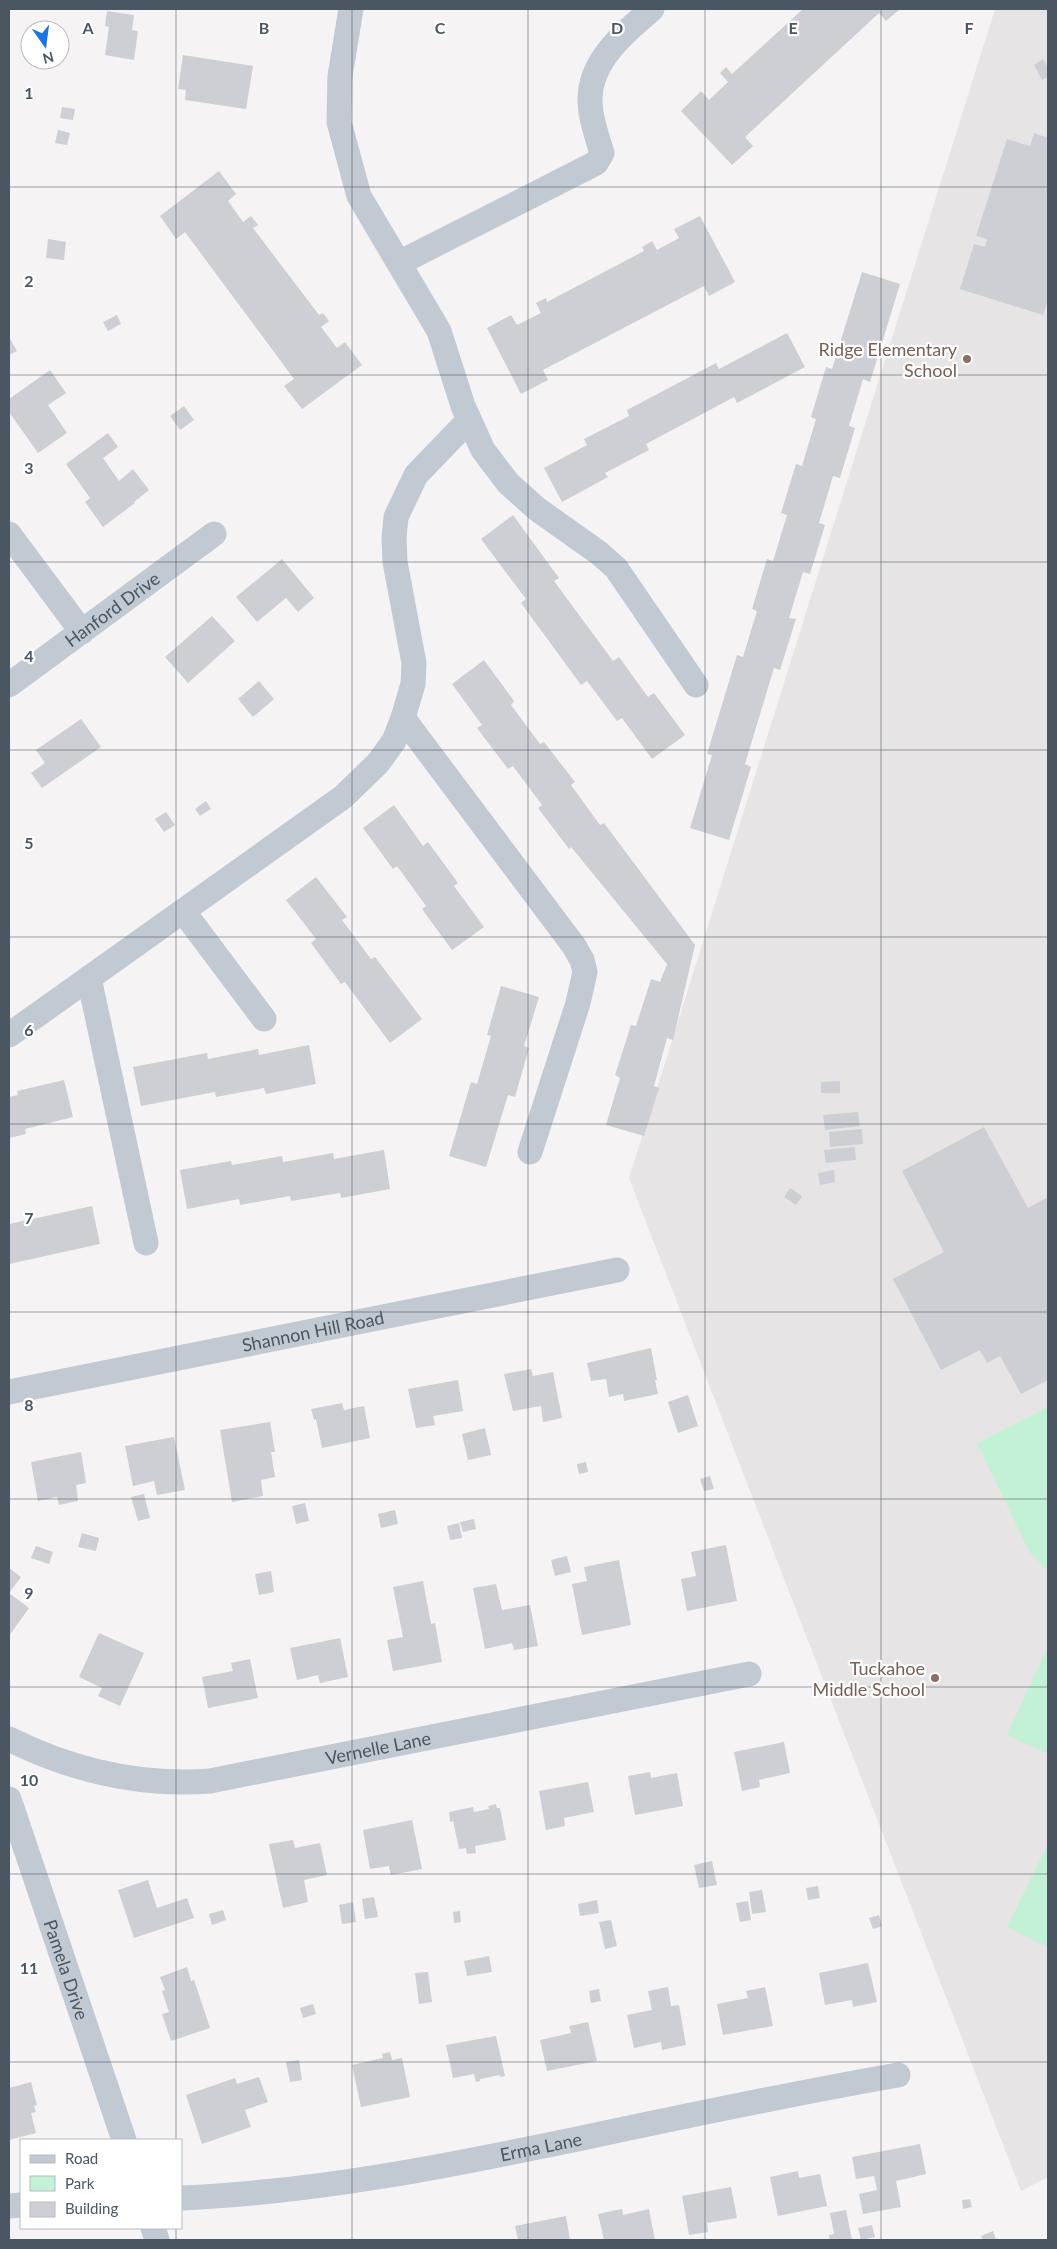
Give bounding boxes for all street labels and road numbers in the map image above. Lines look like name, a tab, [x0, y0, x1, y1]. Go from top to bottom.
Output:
street label: Hanford Drive	[60, 567, 164, 651]
street label: Shannon Hill Road	[240, 1306, 386, 1356]
street label: Vernelle Lane	[323, 1726, 433, 1769]
street label: Pamela Drive	[39, 1916, 94, 2023]
street label: Erma Lane	[498, 2127, 584, 2166]

